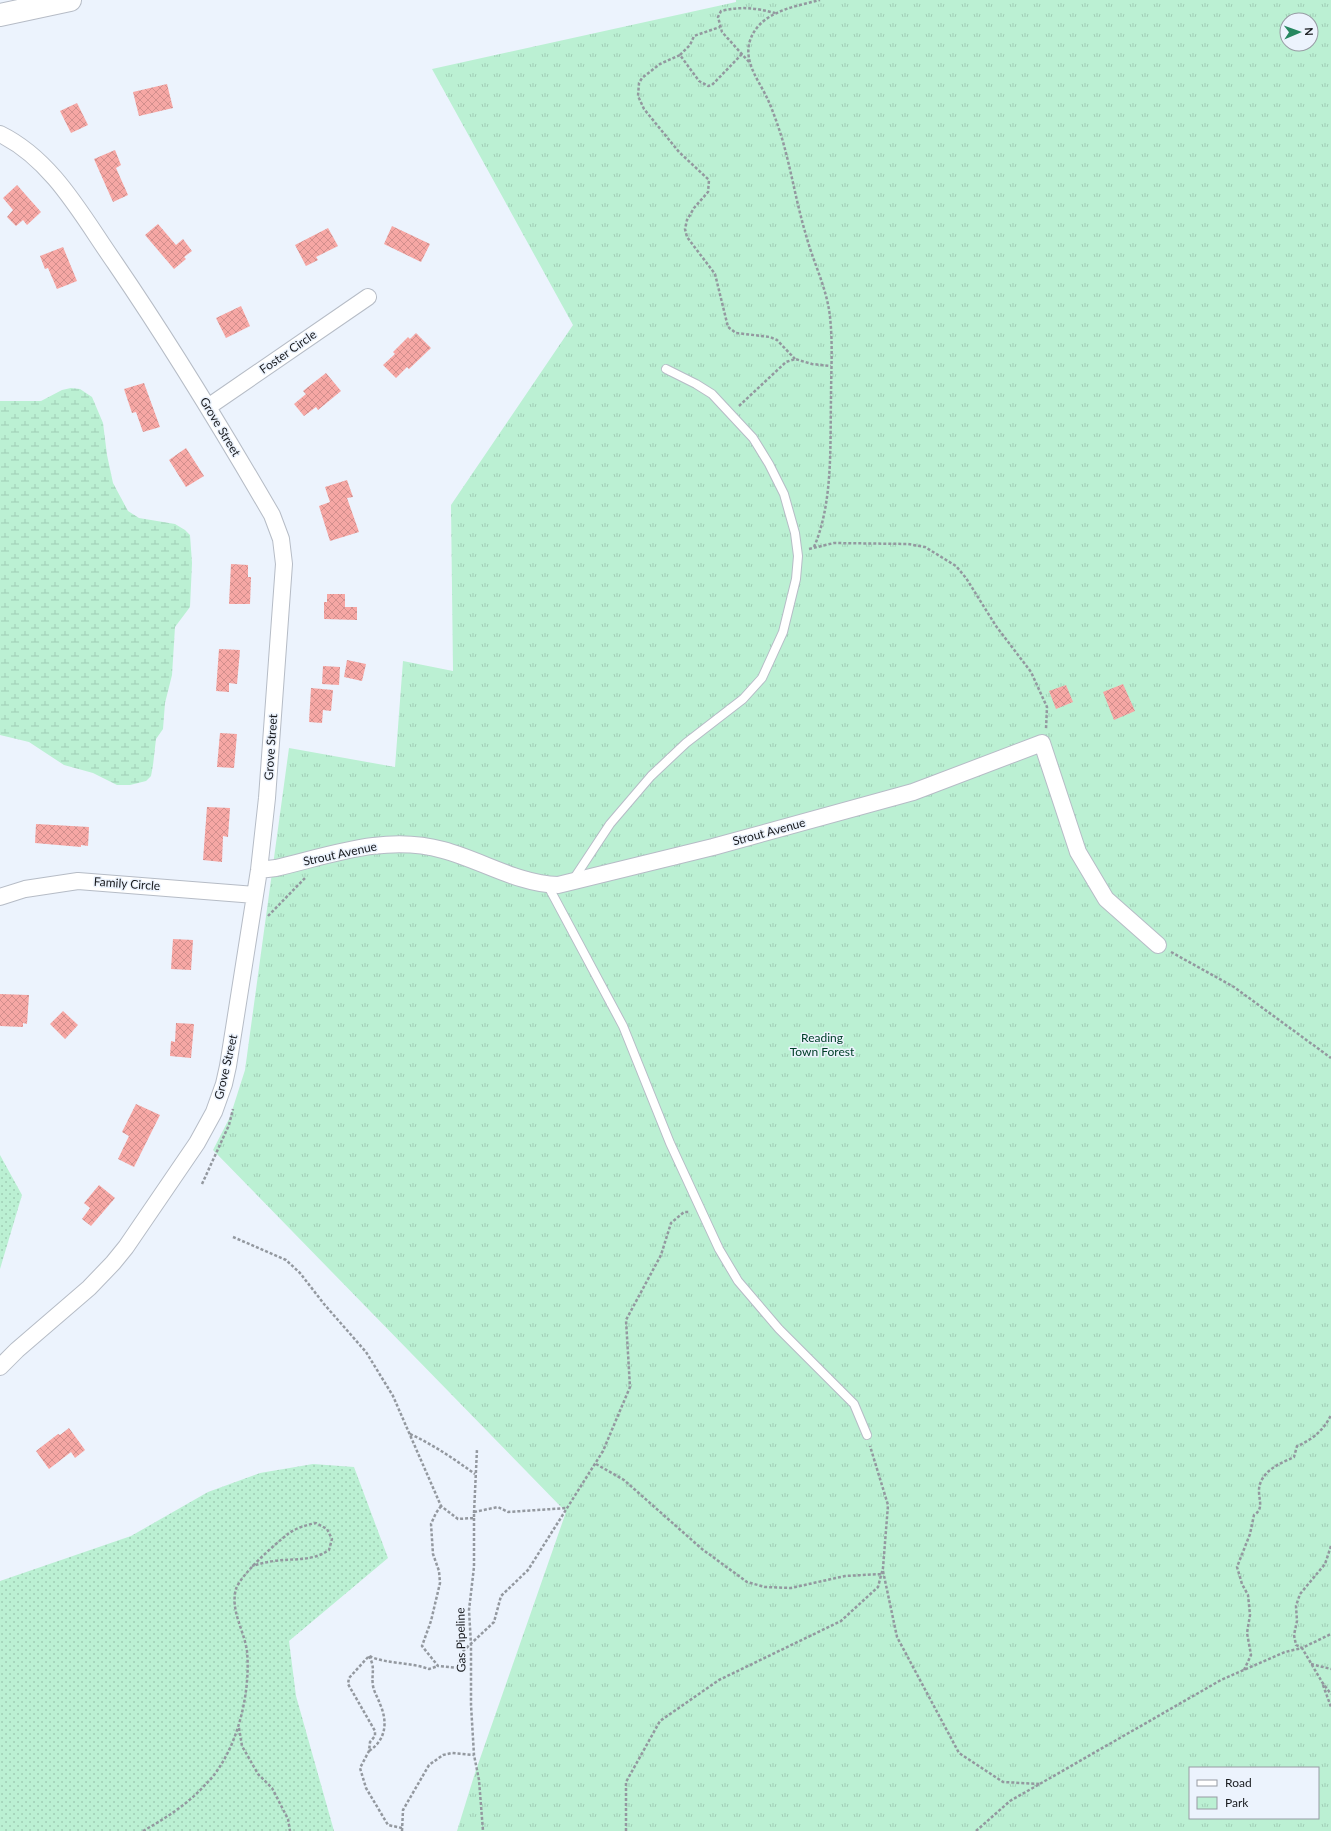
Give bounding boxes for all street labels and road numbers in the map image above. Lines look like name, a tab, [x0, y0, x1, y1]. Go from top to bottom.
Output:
street label: Foster Circle	[256, 327, 319, 377]
street label: Grove Street	[197, 394, 244, 460]
street label: Grove Street	[261, 713, 280, 781]
street label: Strout Avenue	[731, 815, 807, 848]
street label: Strout Avenue	[302, 838, 378, 869]
street label: Family Circle	[93, 874, 161, 893]
street label: Grove Street	[211, 1032, 240, 1101]
street label: Gas Pipeline	[452, 1607, 469, 1673]

